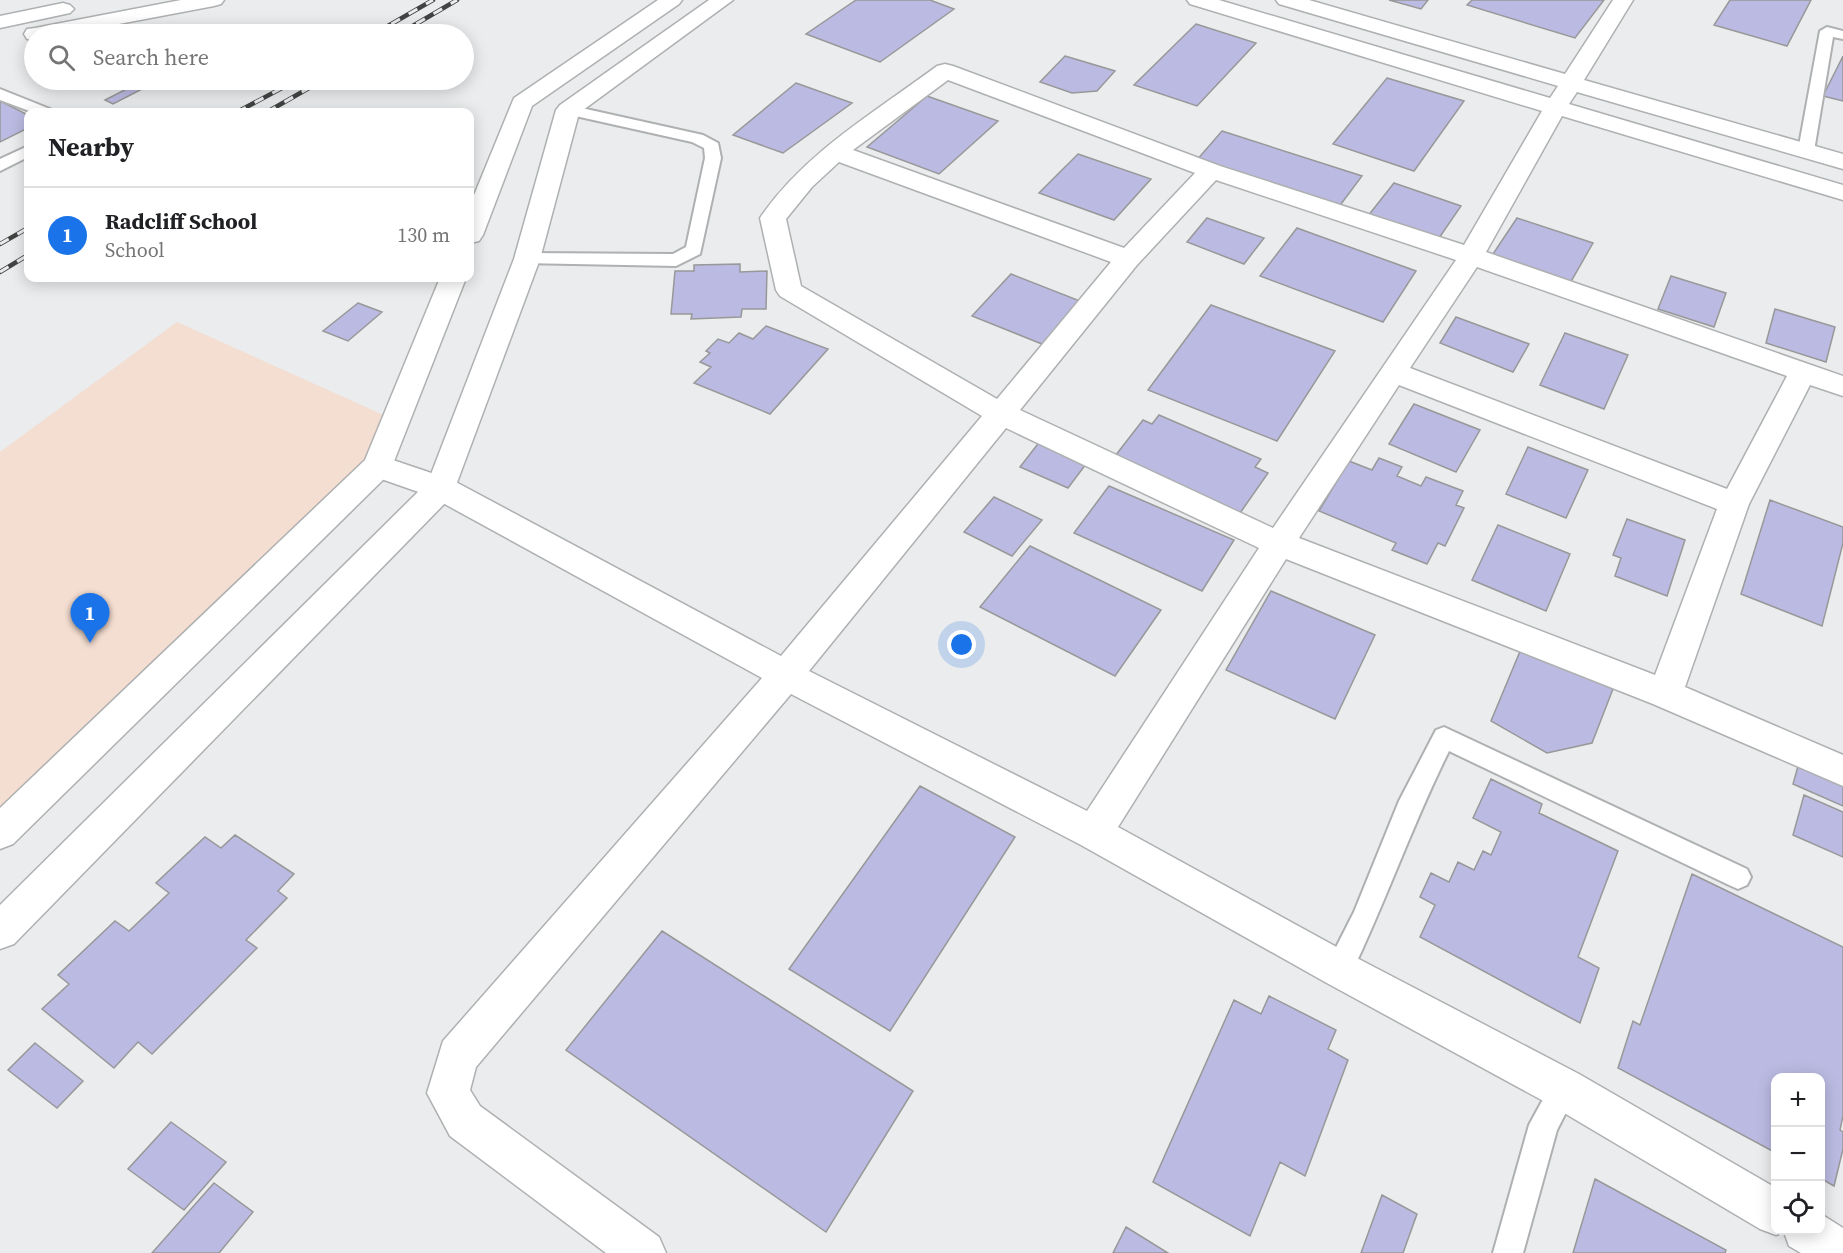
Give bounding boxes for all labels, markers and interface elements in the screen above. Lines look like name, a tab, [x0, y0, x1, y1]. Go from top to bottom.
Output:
search box	[24, 24, 474, 90]
icon: search	[45, 41, 78, 74]
text: Search here	[93, 42, 209, 72]
text: Nearby	[48, 129, 134, 165]
text: Radcliff School	[105, 206, 257, 236]
text: 1	[62, 221, 73, 249]
text: 130 m	[397, 221, 450, 249]
text: School	[105, 236, 165, 264]
pin: 1	[70, 594, 110, 643]
your location	[947, 630, 976, 659]
map controls	[1771, 1073, 1825, 1235]
button: +	[1771, 1073, 1825, 1127]
button: −	[1771, 1127, 1825, 1181]
button: locate	[1771, 1181, 1825, 1235]

